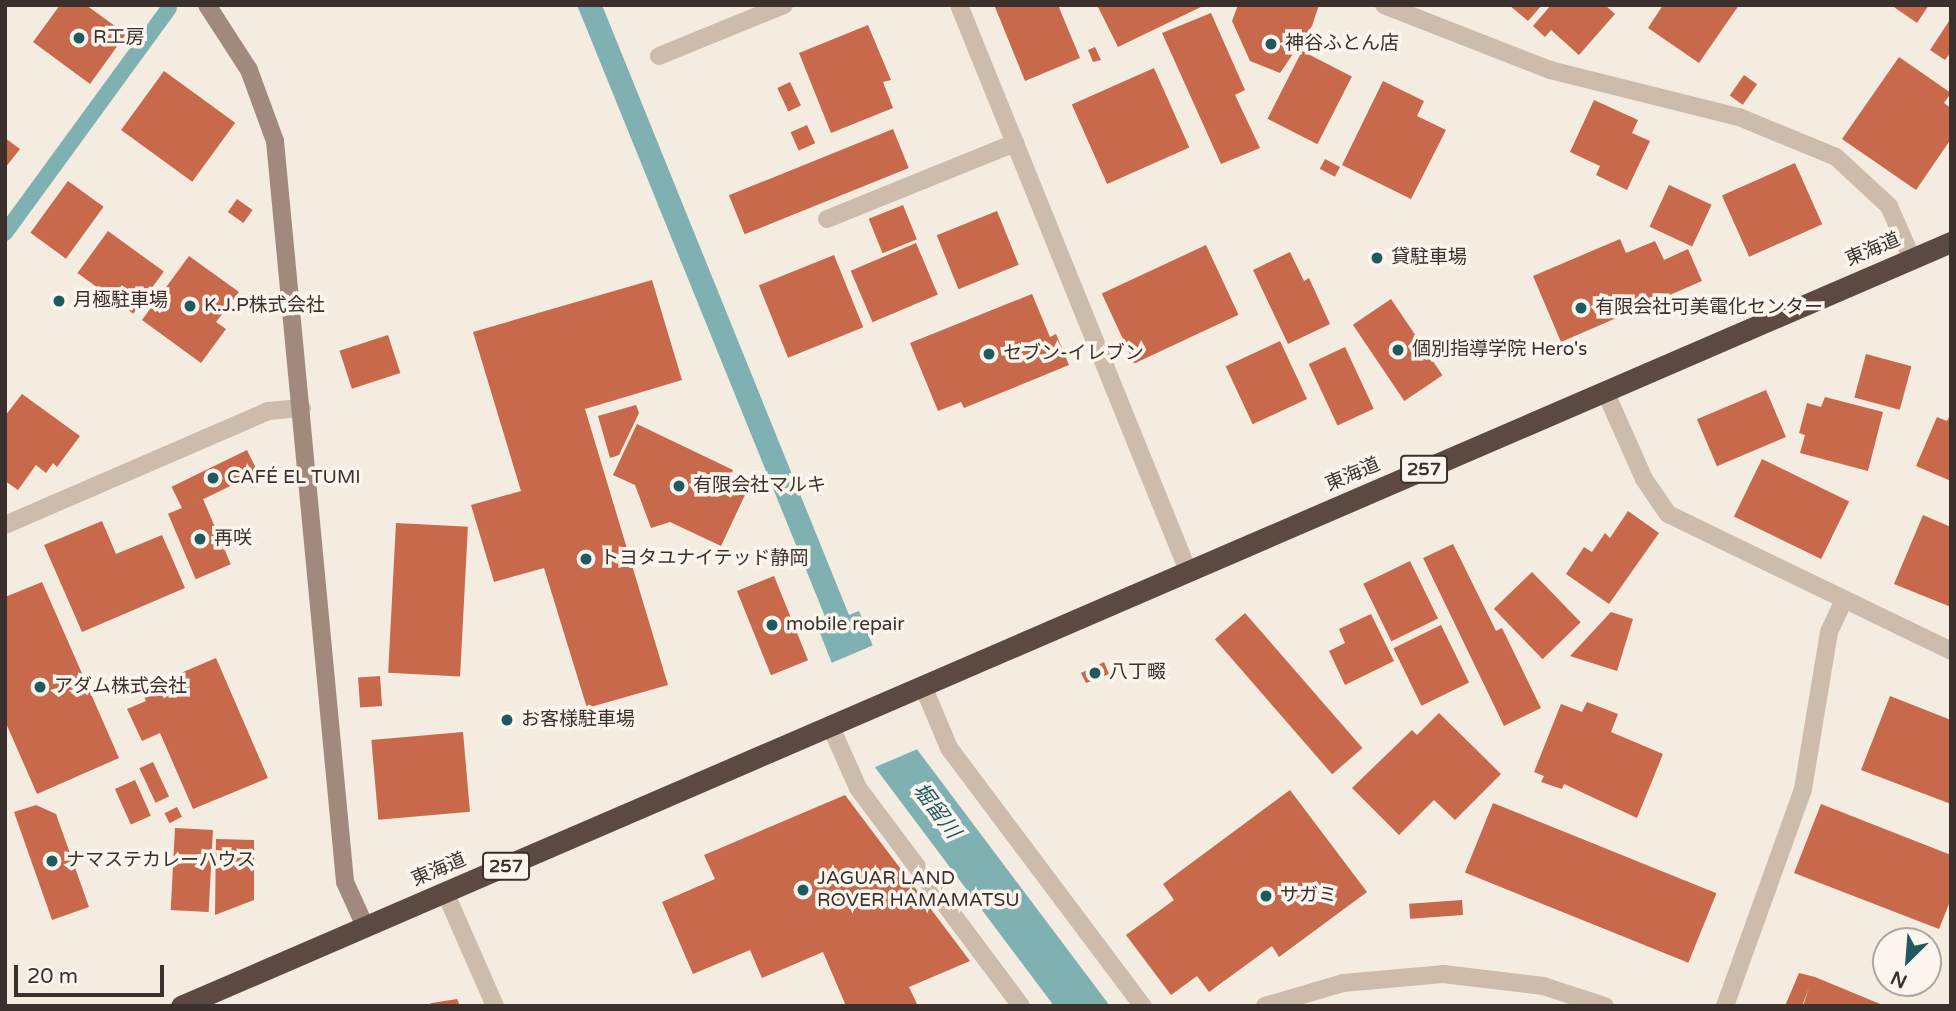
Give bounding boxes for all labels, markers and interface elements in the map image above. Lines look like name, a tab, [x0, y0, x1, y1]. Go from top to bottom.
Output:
place label: R工房	[93, 27, 145, 49]
marker: R工房	[71, 30, 87, 46]
place label: 神谷ふとん店	[1285, 33, 1399, 55]
marker: 神谷ふとん店	[1263, 36, 1279, 52]
street label: 東海道	[1842, 228, 1904, 272]
place label: 貸駐車場	[1391, 247, 1467, 269]
marker: 貸駐車場	[1369, 250, 1385, 266]
place label: 月極駐車場	[73, 290, 168, 312]
marker: 月極駐車場	[51, 293, 67, 309]
place label: K.J.P株式会社	[204, 295, 325, 317]
place label: 有限会社可美電化センター	[1595, 297, 1823, 319]
marker: K.J.P株式会社	[182, 298, 198, 314]
marker: 有限会社可美電化センター	[1573, 300, 1589, 316]
place label: 個別指導学院 Hero's	[1412, 339, 1587, 361]
marker: 個別指導学院 Hero's	[1390, 342, 1406, 358]
place label: セブン-イレブン	[1003, 343, 1144, 365]
marker: セブン-イレブン	[981, 346, 997, 362]
street label: 東海道	[1322, 453, 1384, 497]
road number: 257	[1400, 454, 1448, 484]
place label: CAFÉ EL TUMI	[227, 467, 361, 489]
marker: CAFÉ EL TUMI	[205, 470, 221, 486]
place label: 有限会社マルキ	[693, 475, 826, 497]
marker: 有限会社マルキ	[671, 478, 687, 494]
place label: 再咲	[214, 528, 252, 550]
marker: 再咲	[192, 531, 208, 547]
place label: トヨタユナイテッド静岡	[600, 548, 809, 570]
marker: トヨタユナイテッド静岡	[578, 551, 594, 567]
place label: mobile repair	[786, 614, 905, 636]
marker: mobile repair	[764, 617, 780, 633]
place label: 八丁畷	[1109, 662, 1166, 684]
marker: 八丁畷	[1087, 665, 1103, 681]
place label: アダム株式会社	[54, 676, 187, 698]
marker: アダム株式会社	[32, 679, 48, 695]
place label: お客様駐車場	[521, 709, 635, 731]
marker: お客様駐車場	[499, 712, 515, 728]
water label: 堀留川	[907, 778, 965, 844]
street label: 東海道	[408, 848, 470, 892]
place label: ナマステカレーハウス	[66, 850, 256, 872]
road number: 257	[482, 852, 530, 880]
marker: ナマステカレーハウス	[44, 853, 60, 869]
place label: JAGUAR LAND ROVER HAMAMATSU	[817, 868, 1020, 912]
marker: JAGUAR LAND ROVER HAMAMATSU	[795, 882, 811, 898]
place label: サガミ	[1280, 885, 1337, 907]
marker: サガミ	[1258, 888, 1274, 904]
north arrow	[1872, 927, 1942, 997]
scale bar	[18, 951, 168, 995]
text: 20 m	[27, 964, 78, 989]
text: N	[1887, 966, 1911, 992]

